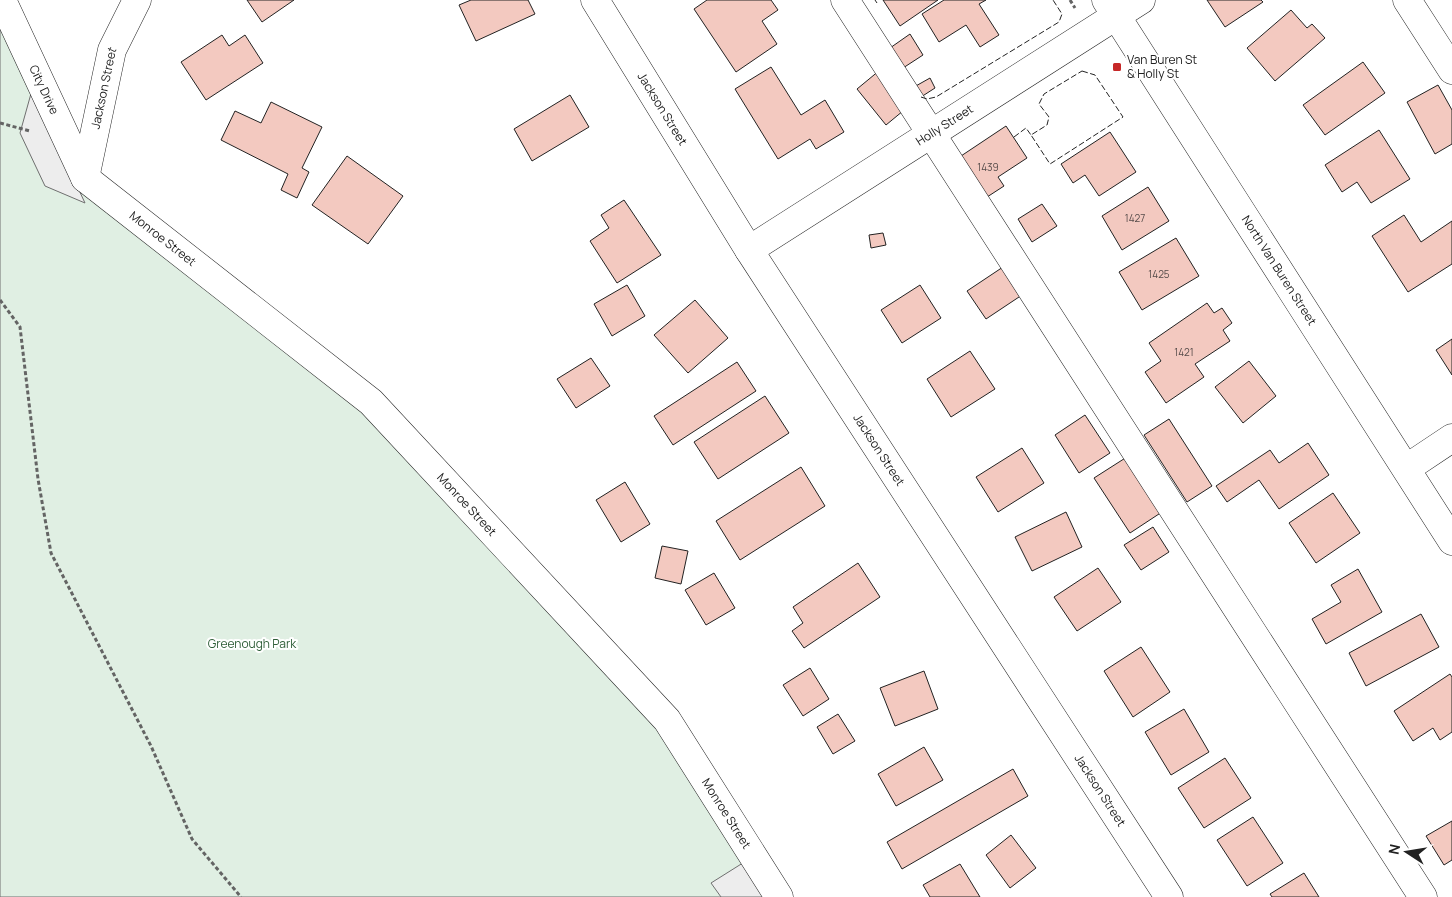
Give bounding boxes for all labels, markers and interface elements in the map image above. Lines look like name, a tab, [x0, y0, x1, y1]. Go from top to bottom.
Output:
street label: Jackson Street	[87, 43, 120, 130]
place label: Van Buren St & Holly St	[1127, 51, 1197, 82]
marker: Van Buren St & Holly St	[1111, 61, 1123, 73]
street label: City Drive	[25, 62, 63, 117]
street label: Jackson Street	[634, 69, 692, 149]
street label: Holly Street	[912, 100, 976, 149]
house number: 1439	[977, 160, 999, 174]
street label: Monroe Street	[126, 207, 200, 270]
house number: 1427	[1125, 211, 1145, 225]
street label: North Van Buren Street	[1238, 212, 1321, 329]
house number: 1425	[1148, 267, 1170, 281]
house number: 1421	[1174, 345, 1194, 359]
street label: Jackson Street	[849, 410, 909, 489]
street label: Monroe Street	[433, 469, 501, 540]
park label: Greenough Park	[208, 635, 297, 652]
street label: Jackson Street	[1071, 751, 1130, 830]
street label: Monroe Street	[698, 775, 755, 852]
north arrow	[1382, 827, 1432, 877]
text: N	[1383, 842, 1404, 856]

